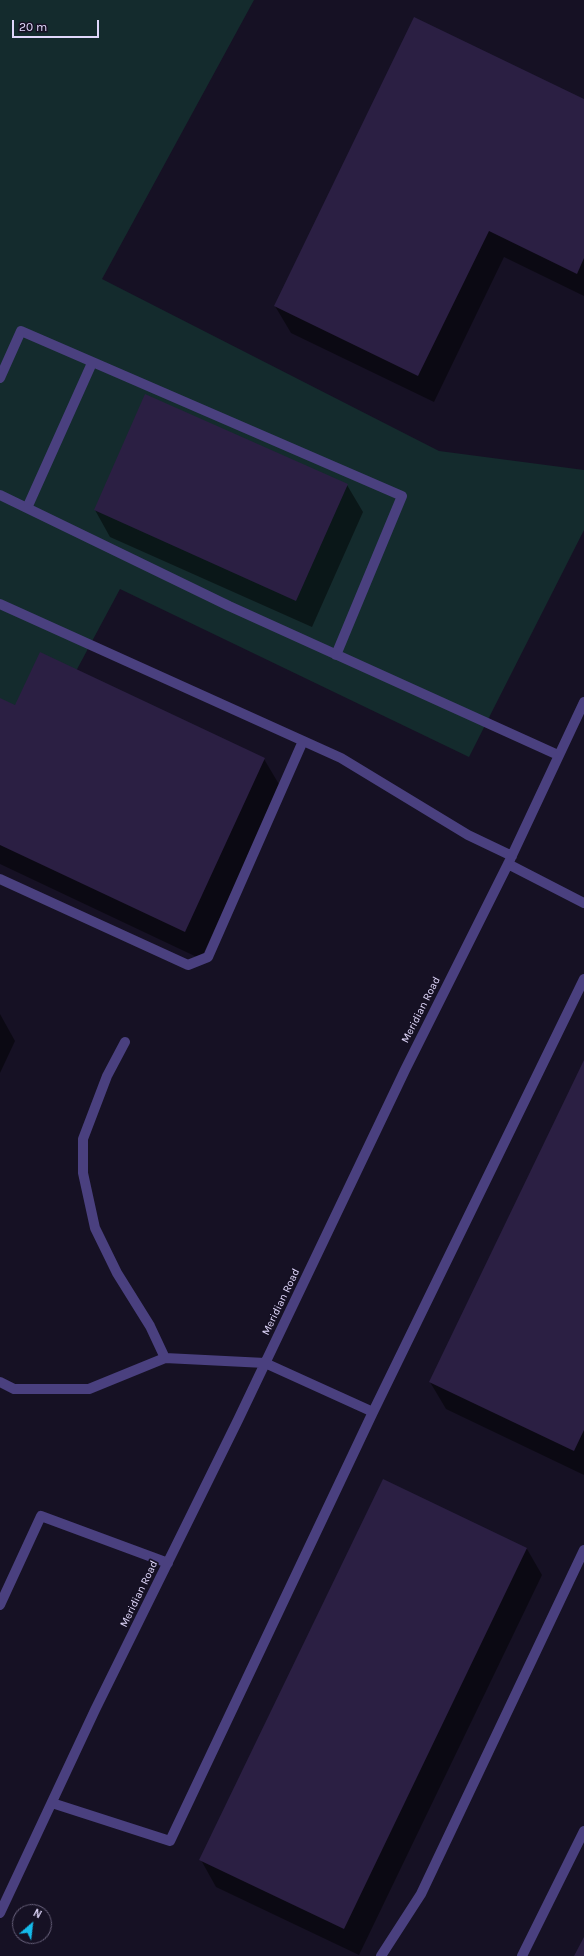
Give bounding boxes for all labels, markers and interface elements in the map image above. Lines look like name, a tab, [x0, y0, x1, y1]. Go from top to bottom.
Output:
scale bar	[14, 12, 101, 38]
text: 20 m	[19, 20, 47, 34]
street label: Meridian Road	[399, 975, 443, 1045]
street label: Meridian Road	[259, 1266, 303, 1338]
street label: Meridian Road	[117, 1558, 161, 1630]
north arrow	[12, 1904, 52, 1944]
text: N	[31, 1906, 44, 1921]

